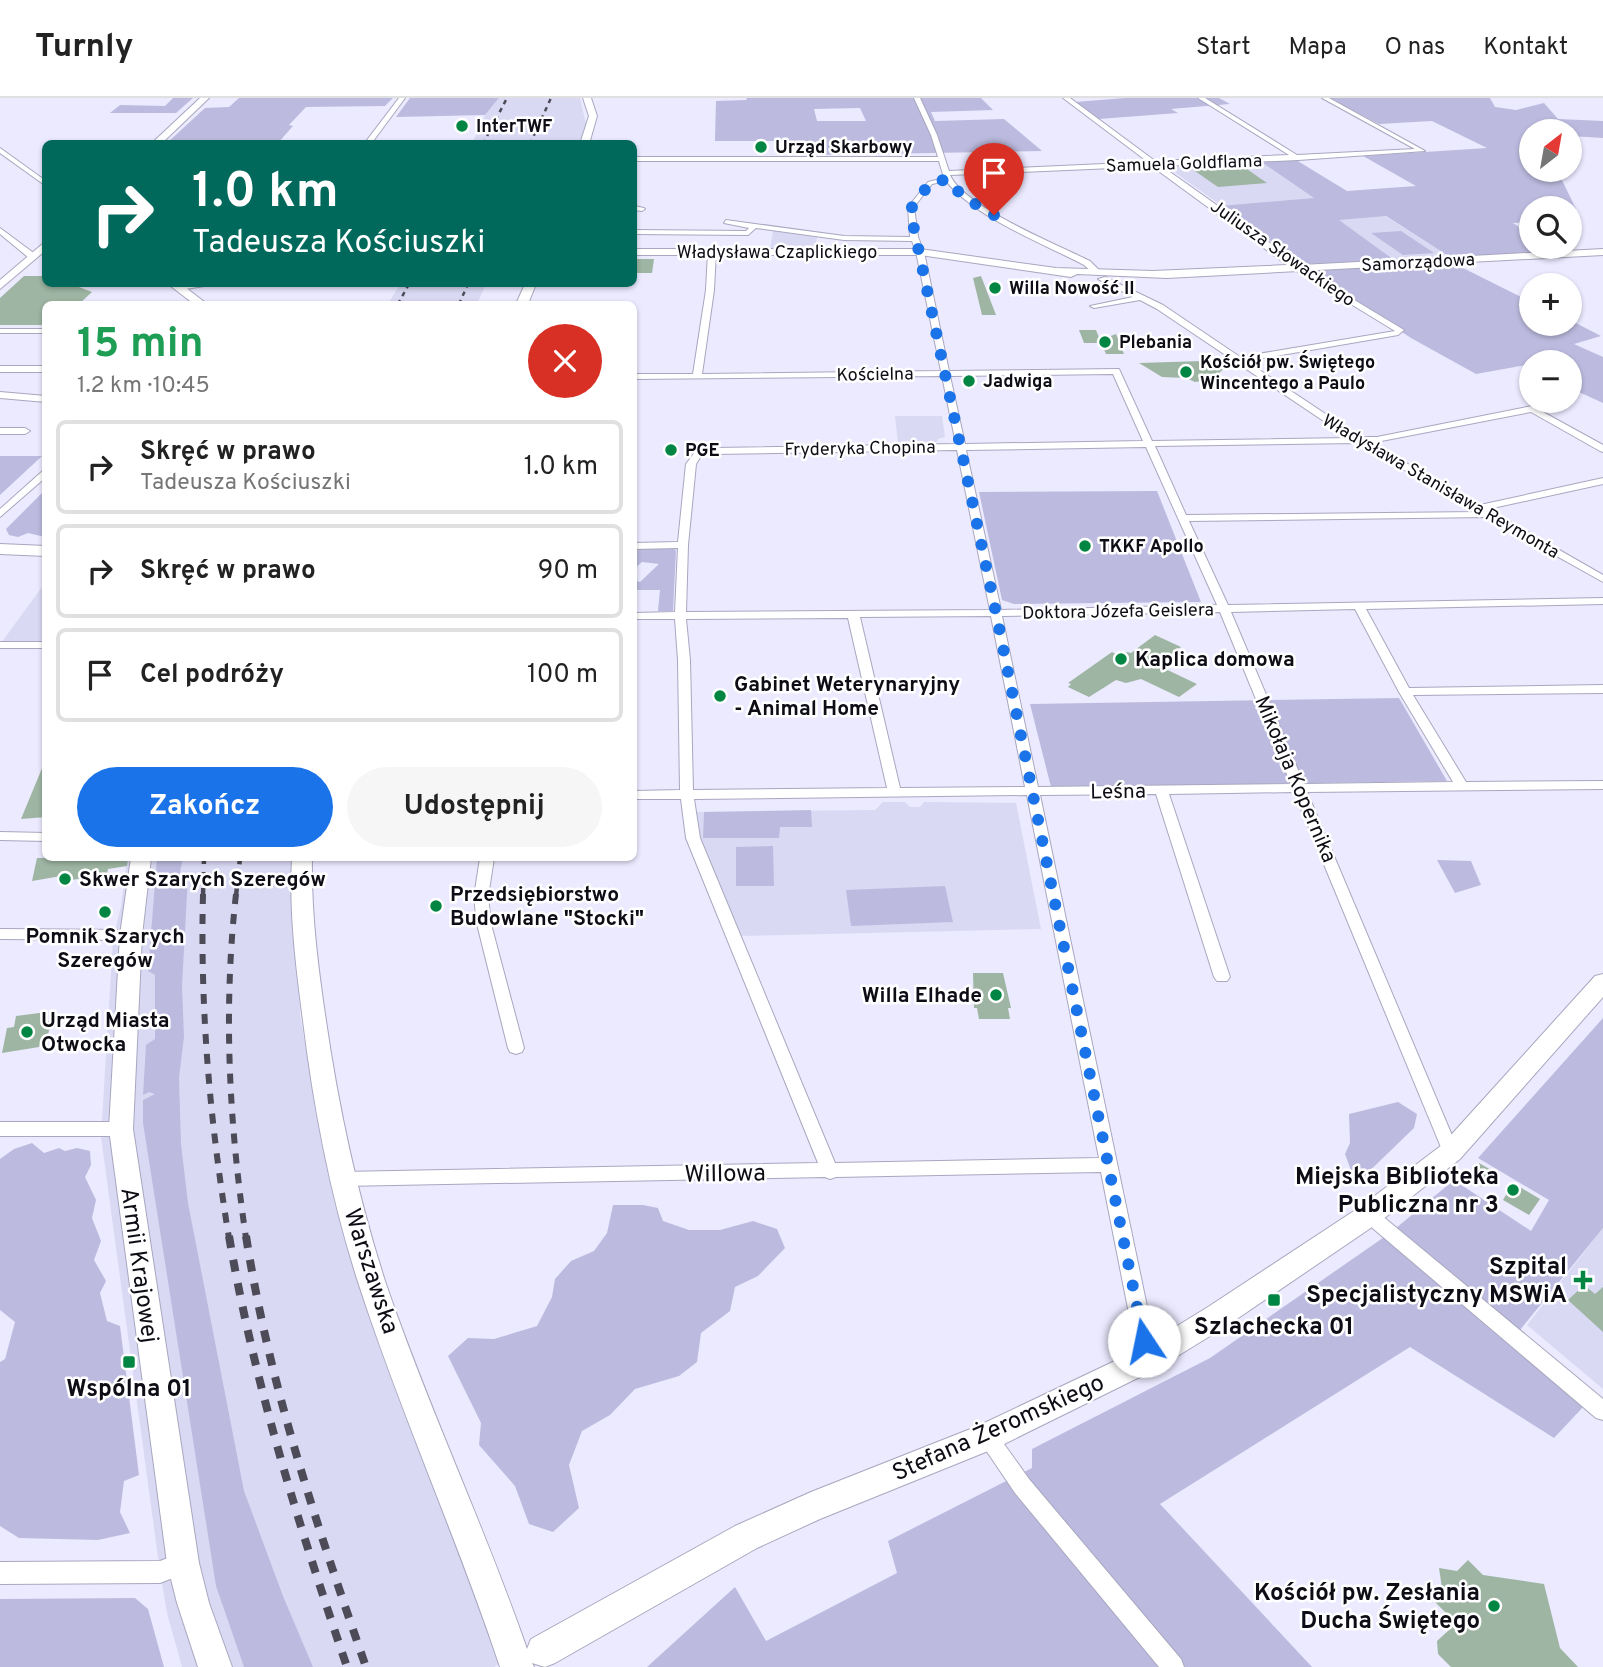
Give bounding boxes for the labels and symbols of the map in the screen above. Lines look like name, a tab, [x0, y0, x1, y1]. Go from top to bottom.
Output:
place label: InterTWF	[476, 116, 552, 139]
marker: InterTWF	[454, 118, 470, 134]
north arrow	[1519, 119, 1582, 182]
place label: Urząd Skarbowy	[775, 137, 913, 160]
marker: Urząd Skarbowy	[753, 139, 769, 155]
pin	[964, 143, 1024, 215]
street label: Samuela Goldflama	[1106, 150, 1263, 179]
street label: Juliusza Słowackiego	[1205, 196, 1359, 313]
street label: Władysława Czaplickiego	[677, 242, 877, 265]
street label: Samorządowa	[1361, 249, 1475, 278]
place label: Willa Nowość II	[1009, 278, 1135, 301]
marker: Willa Nowość II	[987, 280, 1003, 296]
place label: Plebania	[1119, 332, 1192, 355]
marker: Plebania	[1097, 334, 1113, 350]
place label: Kościół pw. Świętego Wincentego a Paulo	[1200, 350, 1375, 396]
street label: Kościelna	[836, 363, 914, 388]
marker: Kościół pw. Świętego Wincentego a Paulo	[1178, 364, 1194, 380]
place label: Jadwiga	[983, 371, 1053, 394]
marker: Jadwiga	[961, 373, 977, 389]
street label: Władysława Stanisława Reymonta	[1318, 410, 1563, 565]
street label: Fryderyka Chopina	[784, 437, 936, 462]
place label: PGE	[685, 440, 720, 463]
marker: PGE	[663, 442, 679, 458]
place label: TKKF Apollo	[1099, 536, 1204, 559]
marker: TKKF Apollo	[1077, 538, 1093, 554]
street label: Doktora Józefa Geislera	[1022, 599, 1214, 626]
place label: Kaplica domowa	[1135, 647, 1295, 674]
marker: Kaplica domowa	[1113, 651, 1129, 667]
place label: Gabinet Weterynaryjny - Animal Home	[734, 672, 960, 723]
marker: Gabinet Weterynaryjny - Animal Home	[712, 688, 728, 704]
street label: Mikołaja Kopernika	[1247, 692, 1342, 867]
street label: Leśna	[1090, 779, 1146, 806]
place label: Skwer Szarych Szeregów	[79, 867, 326, 894]
marker: Skwer Szarych Szeregów	[57, 871, 73, 887]
place label: Przedsiębiorstwo Budowlane "Stocki"	[450, 882, 644, 933]
marker: Przedsiębiorstwo Budowlane "Stocki"	[428, 898, 444, 914]
marker: Pomnik Szarych Szeregów	[97, 904, 113, 920]
place label: Pomnik Szarych Szeregów	[25, 924, 185, 975]
place label: Willa Elhade	[862, 983, 982, 1010]
marker: Willa Elhade	[988, 987, 1004, 1003]
place label: Urząd Miasta Otwocka	[41, 1008, 170, 1059]
marker: Urząd Miasta Otwocka	[19, 1024, 35, 1040]
street label: Willowa	[684, 1159, 766, 1191]
place label: Miejska Biblioteka Publiczna nr 3	[1295, 1163, 1499, 1221]
marker: Miejska Biblioteka Publiczna nr 3	[1505, 1182, 1521, 1198]
street label: Armii Krajowej	[112, 1186, 164, 1345]
street label: Warszawska	[336, 1205, 404, 1338]
place label: Szpital Specjalistyczny MSWiA	[1306, 1253, 1567, 1311]
marker: Szpital Specjalistyczny MSWiA	[1573, 1270, 1593, 1290]
marker: Szlachecka 01	[1266, 1292, 1282, 1308]
position arrow	[1107, 1304, 1181, 1378]
place label: Szlachecka 01	[1194, 1313, 1354, 1343]
marker: Wspólna 01	[121, 1354, 137, 1370]
street label: Stefana Żeromskiego	[888, 1368, 1110, 1489]
place label: Wspólna 01	[66, 1375, 192, 1405]
place label: Kościół pw. Zesłania Ducha Świętego	[1254, 1579, 1480, 1637]
marker: Kościół pw. Zesłania Ducha Świętego	[1486, 1598, 1502, 1614]

